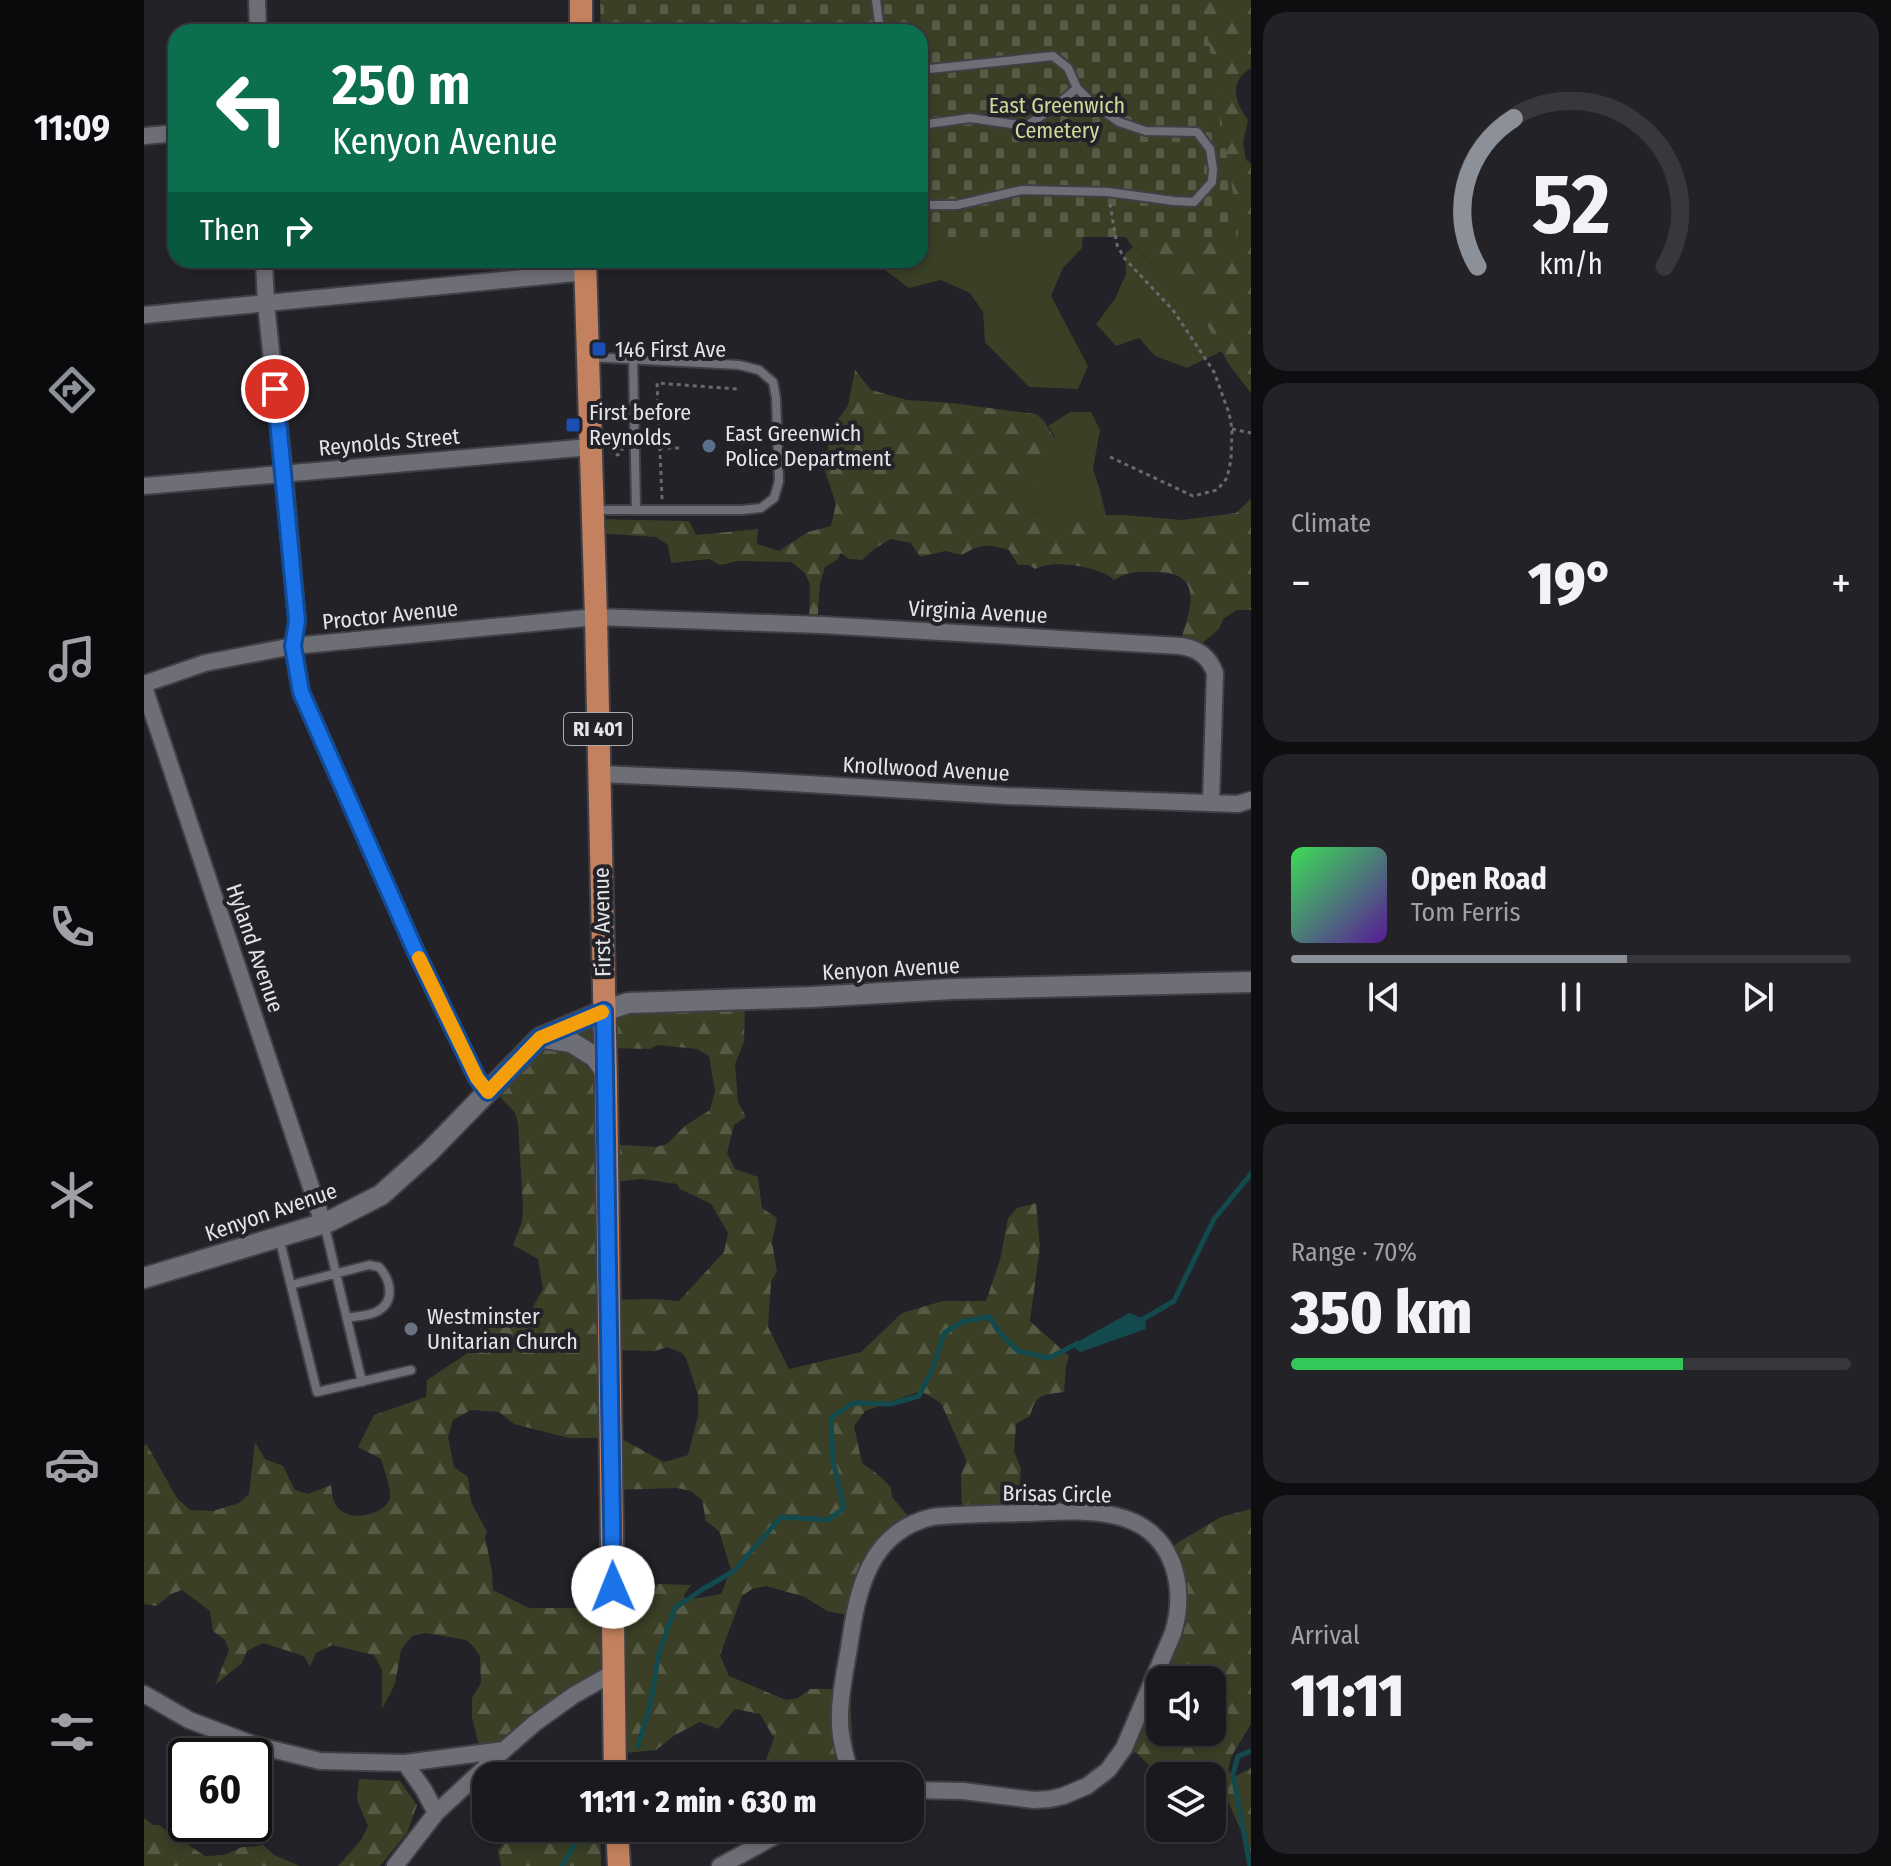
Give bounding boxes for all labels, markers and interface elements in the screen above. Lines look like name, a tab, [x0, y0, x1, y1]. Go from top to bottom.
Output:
text: 250 m	[332, 52, 470, 119]
icon: left	[200, 56, 304, 160]
park label: East Greenwich Cemetery	[989, 92, 1125, 144]
text: 11:09	[34, 106, 110, 150]
text: Kenyon Avenue	[332, 120, 558, 164]
text: 52	[1532, 155, 1610, 255]
icon: right	[276, 208, 320, 252]
text: Then	[200, 212, 260, 248]
text: km/h	[1539, 248, 1603, 283]
place label: 146 First Ave	[615, 336, 726, 363]
marker: 146 First Ave	[590, 340, 608, 358]
pin	[241, 355, 309, 423]
icon: directions	[44, 362, 100, 418]
icon: arrive	[253, 367, 297, 411]
place label: First before Reynolds	[589, 399, 691, 451]
marker: First before Reynolds	[564, 416, 582, 434]
place label: East Greenwich Police Department	[725, 420, 892, 472]
street label: Reynolds Street	[317, 422, 461, 462]
marker: East Greenwich Police Department	[700, 437, 718, 455]
text: Climate	[1291, 508, 1371, 539]
text: 19°	[1528, 548, 1614, 620]
text: −	[1291, 557, 1311, 610]
text: +	[1831, 557, 1851, 610]
street label: Proctor Avenue	[321, 594, 459, 636]
street label: Virginia Avenue	[908, 595, 1048, 629]
icon: music	[44, 631, 100, 687]
road number: RI 401	[564, 713, 632, 745]
street label: Knollwood Avenue	[842, 751, 1010, 787]
text: Open Road	[1411, 861, 1547, 897]
street label: First Avenue	[588, 867, 616, 977]
street label: Hyland Avenue	[220, 880, 290, 1016]
text: Tom Ferris	[1411, 897, 1521, 928]
icon: phone	[44, 899, 100, 955]
street label: Kenyon Avenue	[821, 952, 961, 986]
icon: previous	[1362, 975, 1406, 1019]
icon: pause	[1549, 975, 1593, 1019]
icon: next	[1736, 975, 1780, 1019]
icon: climate	[44, 1167, 100, 1223]
street label: Kenyon Avenue	[201, 1177, 341, 1247]
text: Range · 70%	[1291, 1237, 1417, 1268]
text: 350 km	[1291, 1277, 1472, 1349]
place label: Westminster Unitarian Church	[427, 1303, 578, 1355]
marker: Westminster Unitarian Church	[402, 1320, 420, 1338]
icon: car	[44, 1436, 100, 1492]
street label: Brisas Circle	[1002, 1480, 1112, 1508]
position arrow	[571, 1545, 655, 1629]
text: Arrival	[1291, 1620, 1360, 1651]
text: 11:11	[1291, 1660, 1405, 1732]
map controls	[1146, 1666, 1226, 1842]
button: sound	[1146, 1666, 1226, 1746]
icon: filters	[44, 1704, 100, 1760]
speed limit sign: 60	[168, 1738, 272, 1842]
button: layers	[1146, 1762, 1226, 1842]
text: 11:11 · 2 min · 630 m	[580, 1784, 816, 1820]

